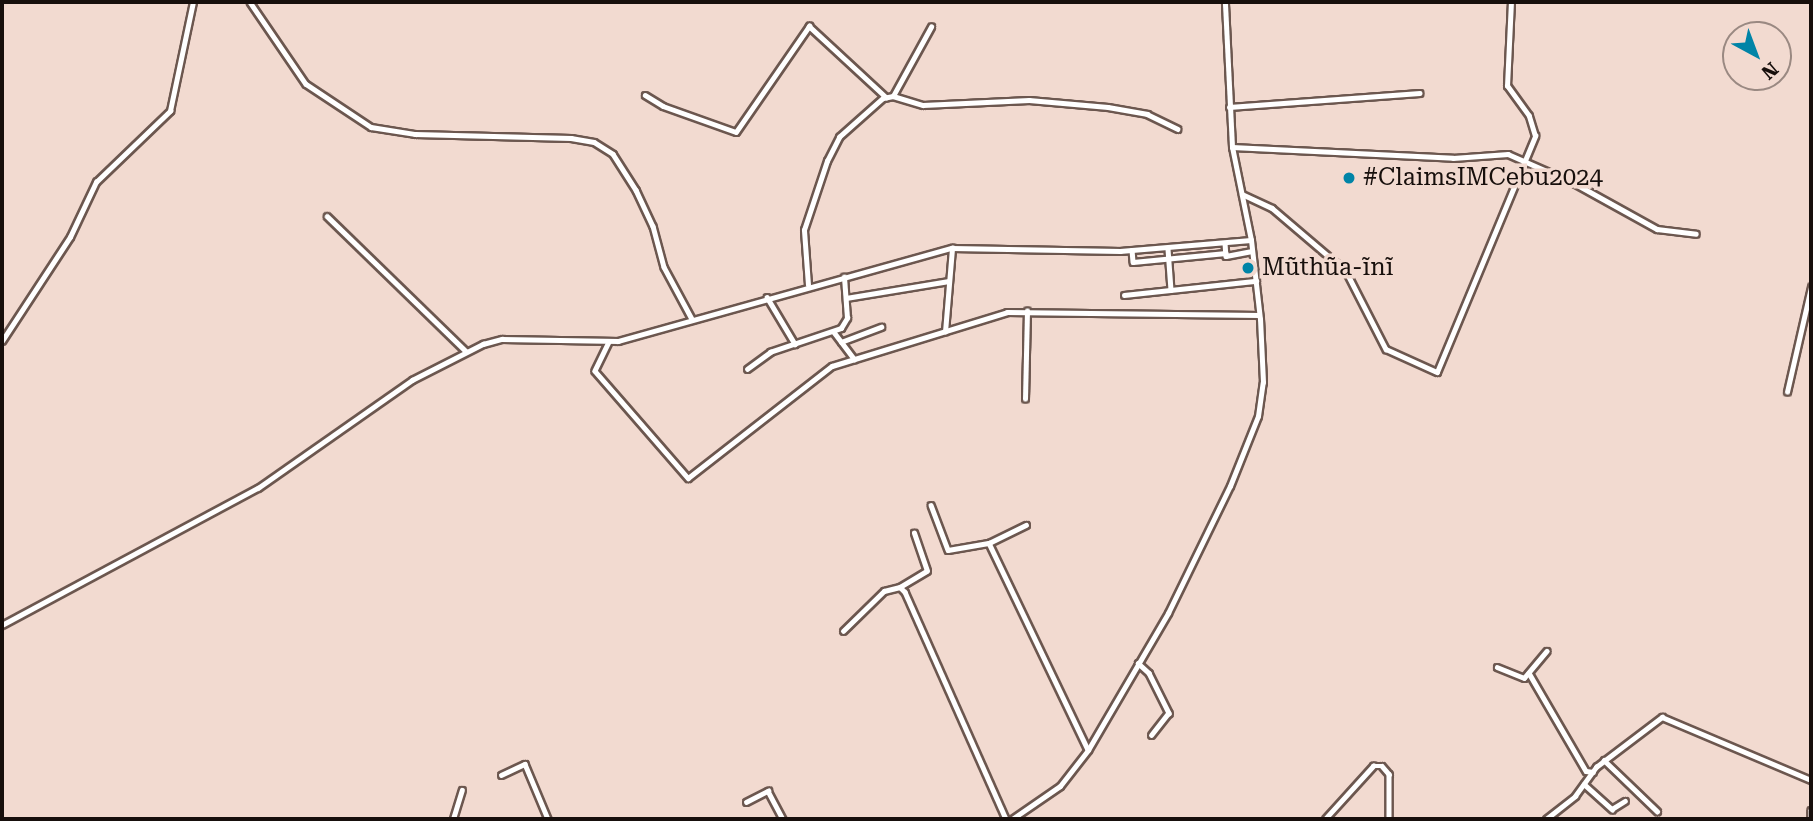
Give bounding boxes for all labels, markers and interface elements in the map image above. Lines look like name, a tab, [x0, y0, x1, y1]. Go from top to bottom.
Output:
north arrow	[1722, 21, 1792, 91]
text: N	[1757, 57, 1783, 84]
place label: #ClaimsIMCebu2024	[1363, 164, 1603, 192]
marker: #ClaimsIMCebu2024	[1341, 170, 1357, 186]
place label: Mũthũa-ĩnĩ	[1262, 254, 1393, 282]
marker: Mũthũa-ĩnĩ	[1240, 260, 1256, 276]

